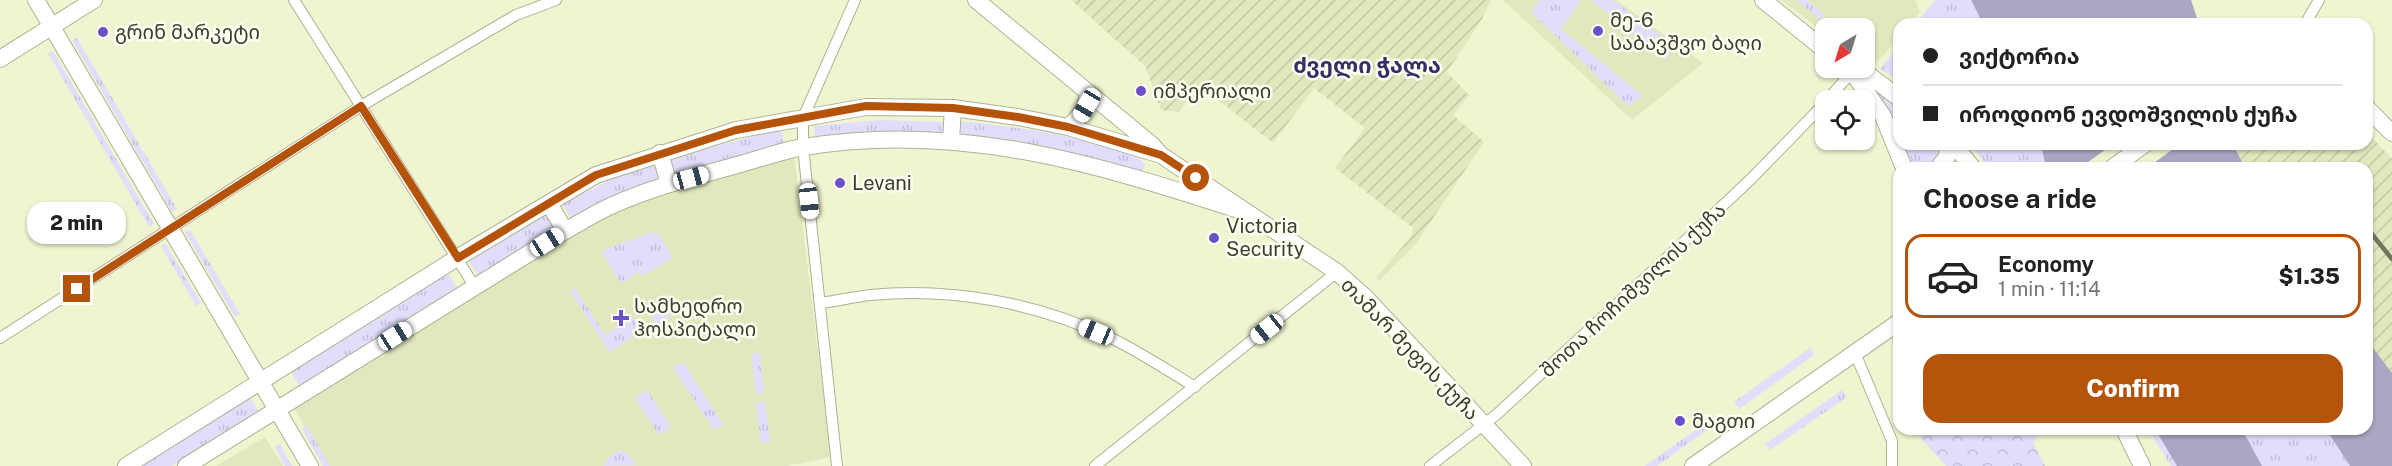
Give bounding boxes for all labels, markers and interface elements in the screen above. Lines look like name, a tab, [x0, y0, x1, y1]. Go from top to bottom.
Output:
place label: მე-6 საბავშვო ბაღი	[1610, 8, 1762, 56]
north arrow	[1815, 18, 1875, 78]
map controls	[1815, 18, 1875, 150]
place label: გრინ მარკეტი	[115, 20, 260, 44]
marker: მე-6 საბავშვო ბაღი	[1591, 24, 1605, 38]
marker: გრინ მარკეტი	[96, 25, 110, 39]
text: ვიქტორია	[1959, 43, 2080, 69]
district label: ძველი ჭალა	[1293, 52, 1441, 79]
place label: იმპერიალი	[1153, 79, 1271, 104]
marker: იმპერიალი	[1134, 84, 1148, 98]
car	[1070, 85, 1104, 125]
button: locate	[1815, 90, 1875, 150]
text: იროდიონ ევდოშვილის ქუჩა	[1959, 101, 2298, 127]
route start	[1182, 164, 1209, 191]
car	[671, 165, 711, 191]
place label: Levani	[852, 171, 912, 195]
marker: Levani	[833, 176, 847, 190]
car	[798, 182, 820, 220]
text: Choose a ride	[1923, 182, 2097, 214]
street label: შოთა ჩოჩიშვილის ქუჩა	[1535, 198, 1731, 383]
callout: 2 min	[28, 202, 127, 244]
text: 2 min	[50, 211, 103, 235]
place label: Victoria Security	[1226, 214, 1305, 261]
car	[527, 225, 567, 259]
marker: Victoria Security	[1207, 231, 1221, 245]
icon: car	[1926, 249, 1980, 303]
text: Economy	[1998, 251, 2094, 277]
text: $1.35	[2279, 263, 2340, 289]
street label: თამარ მეფის ქუჩა	[1336, 273, 1484, 425]
route end	[63, 275, 90, 302]
text: 1 min · 11:14	[1998, 277, 2101, 301]
place label: სამხედრო ჰოსპიტალი	[634, 294, 756, 342]
marker: სამხედრო ჰოსპიტალი	[612, 309, 630, 327]
car	[1247, 311, 1287, 347]
car	[1076, 317, 1116, 347]
car	[375, 319, 415, 353]
button: Confirm	[1923, 354, 2343, 423]
place label: მაგთი	[1692, 409, 1755, 433]
marker: მაგთი	[1673, 414, 1687, 428]

